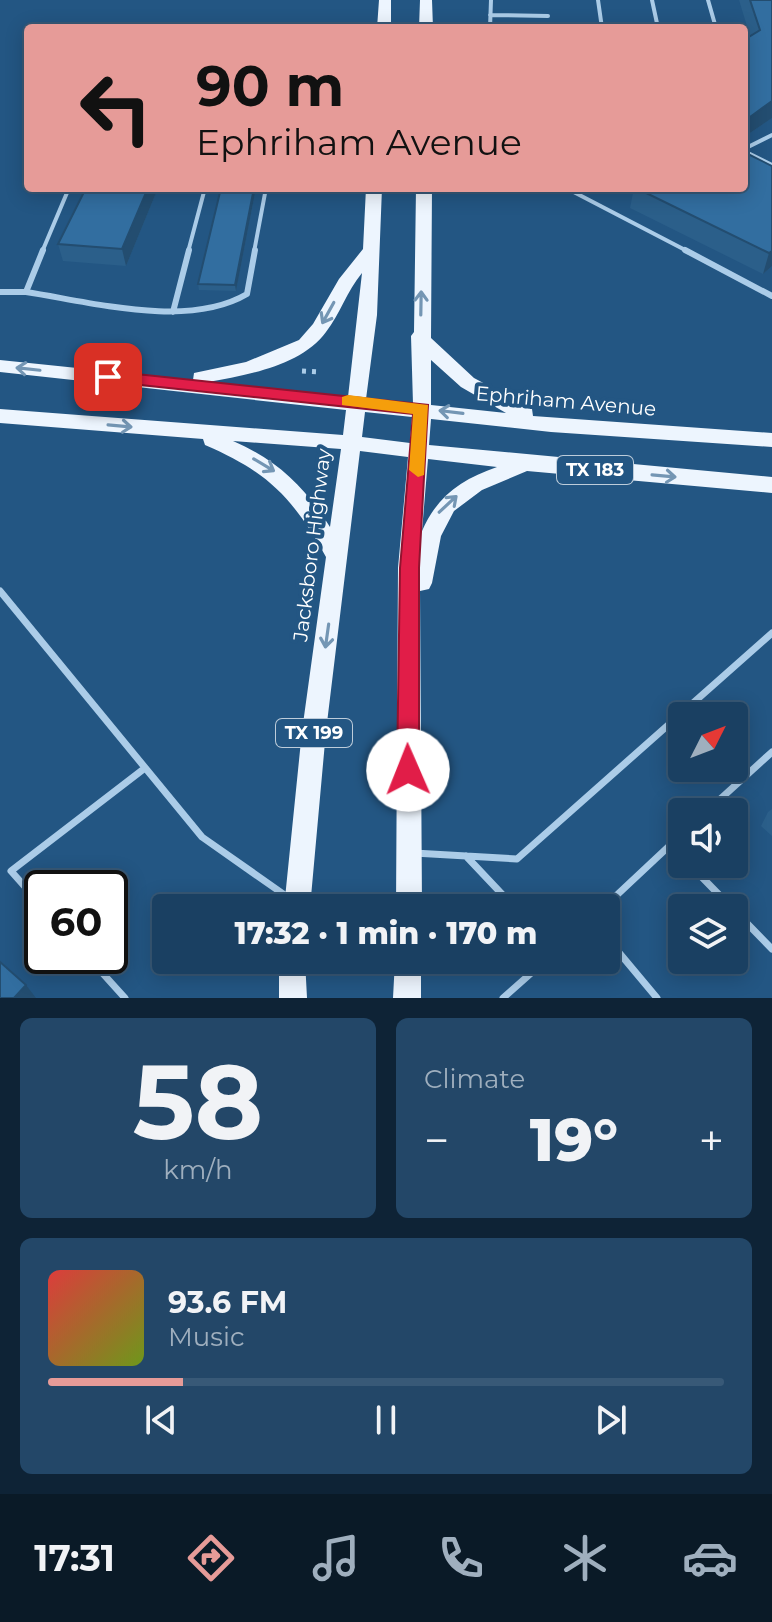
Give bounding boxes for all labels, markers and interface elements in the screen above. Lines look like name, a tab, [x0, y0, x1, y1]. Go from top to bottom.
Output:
text: 90 m	[196, 52, 344, 120]
icon: left	[64, 56, 168, 160]
text: Ephriham Avenue	[196, 120, 522, 164]
one-way arrow	[413, 290, 428, 317]
one-way arrow	[320, 300, 335, 324]
pin	[74, 343, 142, 411]
icon: arrive	[86, 355, 130, 399]
one-way arrow	[15, 361, 42, 376]
street label: Ephriham Avenue	[475, 381, 657, 421]
one-way arrow	[438, 405, 465, 420]
one-way arrow	[106, 419, 133, 434]
street label: Jacksboro Highway	[288, 447, 336, 644]
road number: TX 183	[557, 456, 633, 484]
one-way arrow	[252, 457, 275, 473]
one-way arrow	[650, 469, 677, 484]
one-way arrow	[438, 495, 458, 514]
one-way arrow	[319, 623, 334, 648]
north arrow	[668, 702, 748, 782]
map controls	[668, 702, 748, 974]
road number: TX 199	[276, 719, 352, 747]
position arrow	[366, 728, 450, 812]
button: sound	[668, 798, 748, 878]
speed limit sign: 60	[24, 870, 128, 974]
button: layers	[668, 894, 748, 974]
text: 17:32 · 1 min · 170 m	[235, 915, 537, 952]
text: 58	[133, 1038, 263, 1165]
text: Climate	[424, 1063, 525, 1095]
text: 19°	[530, 1103, 618, 1176]
text: −	[424, 1113, 449, 1167]
text: +	[699, 1113, 724, 1167]
text: km/h	[163, 1154, 233, 1186]
text: 93.6 FM	[168, 1284, 287, 1321]
text: Music	[168, 1321, 245, 1353]
icon: previous	[139, 1398, 183, 1442]
icon: pause	[364, 1398, 408, 1442]
icon: next	[589, 1398, 633, 1442]
icon: directions	[183, 1530, 239, 1586]
icon: music	[308, 1530, 364, 1586]
icon: phone	[433, 1530, 489, 1586]
icon: climate	[557, 1530, 613, 1586]
icon: car	[682, 1530, 738, 1586]
text: 17:31	[34, 1536, 115, 1580]

